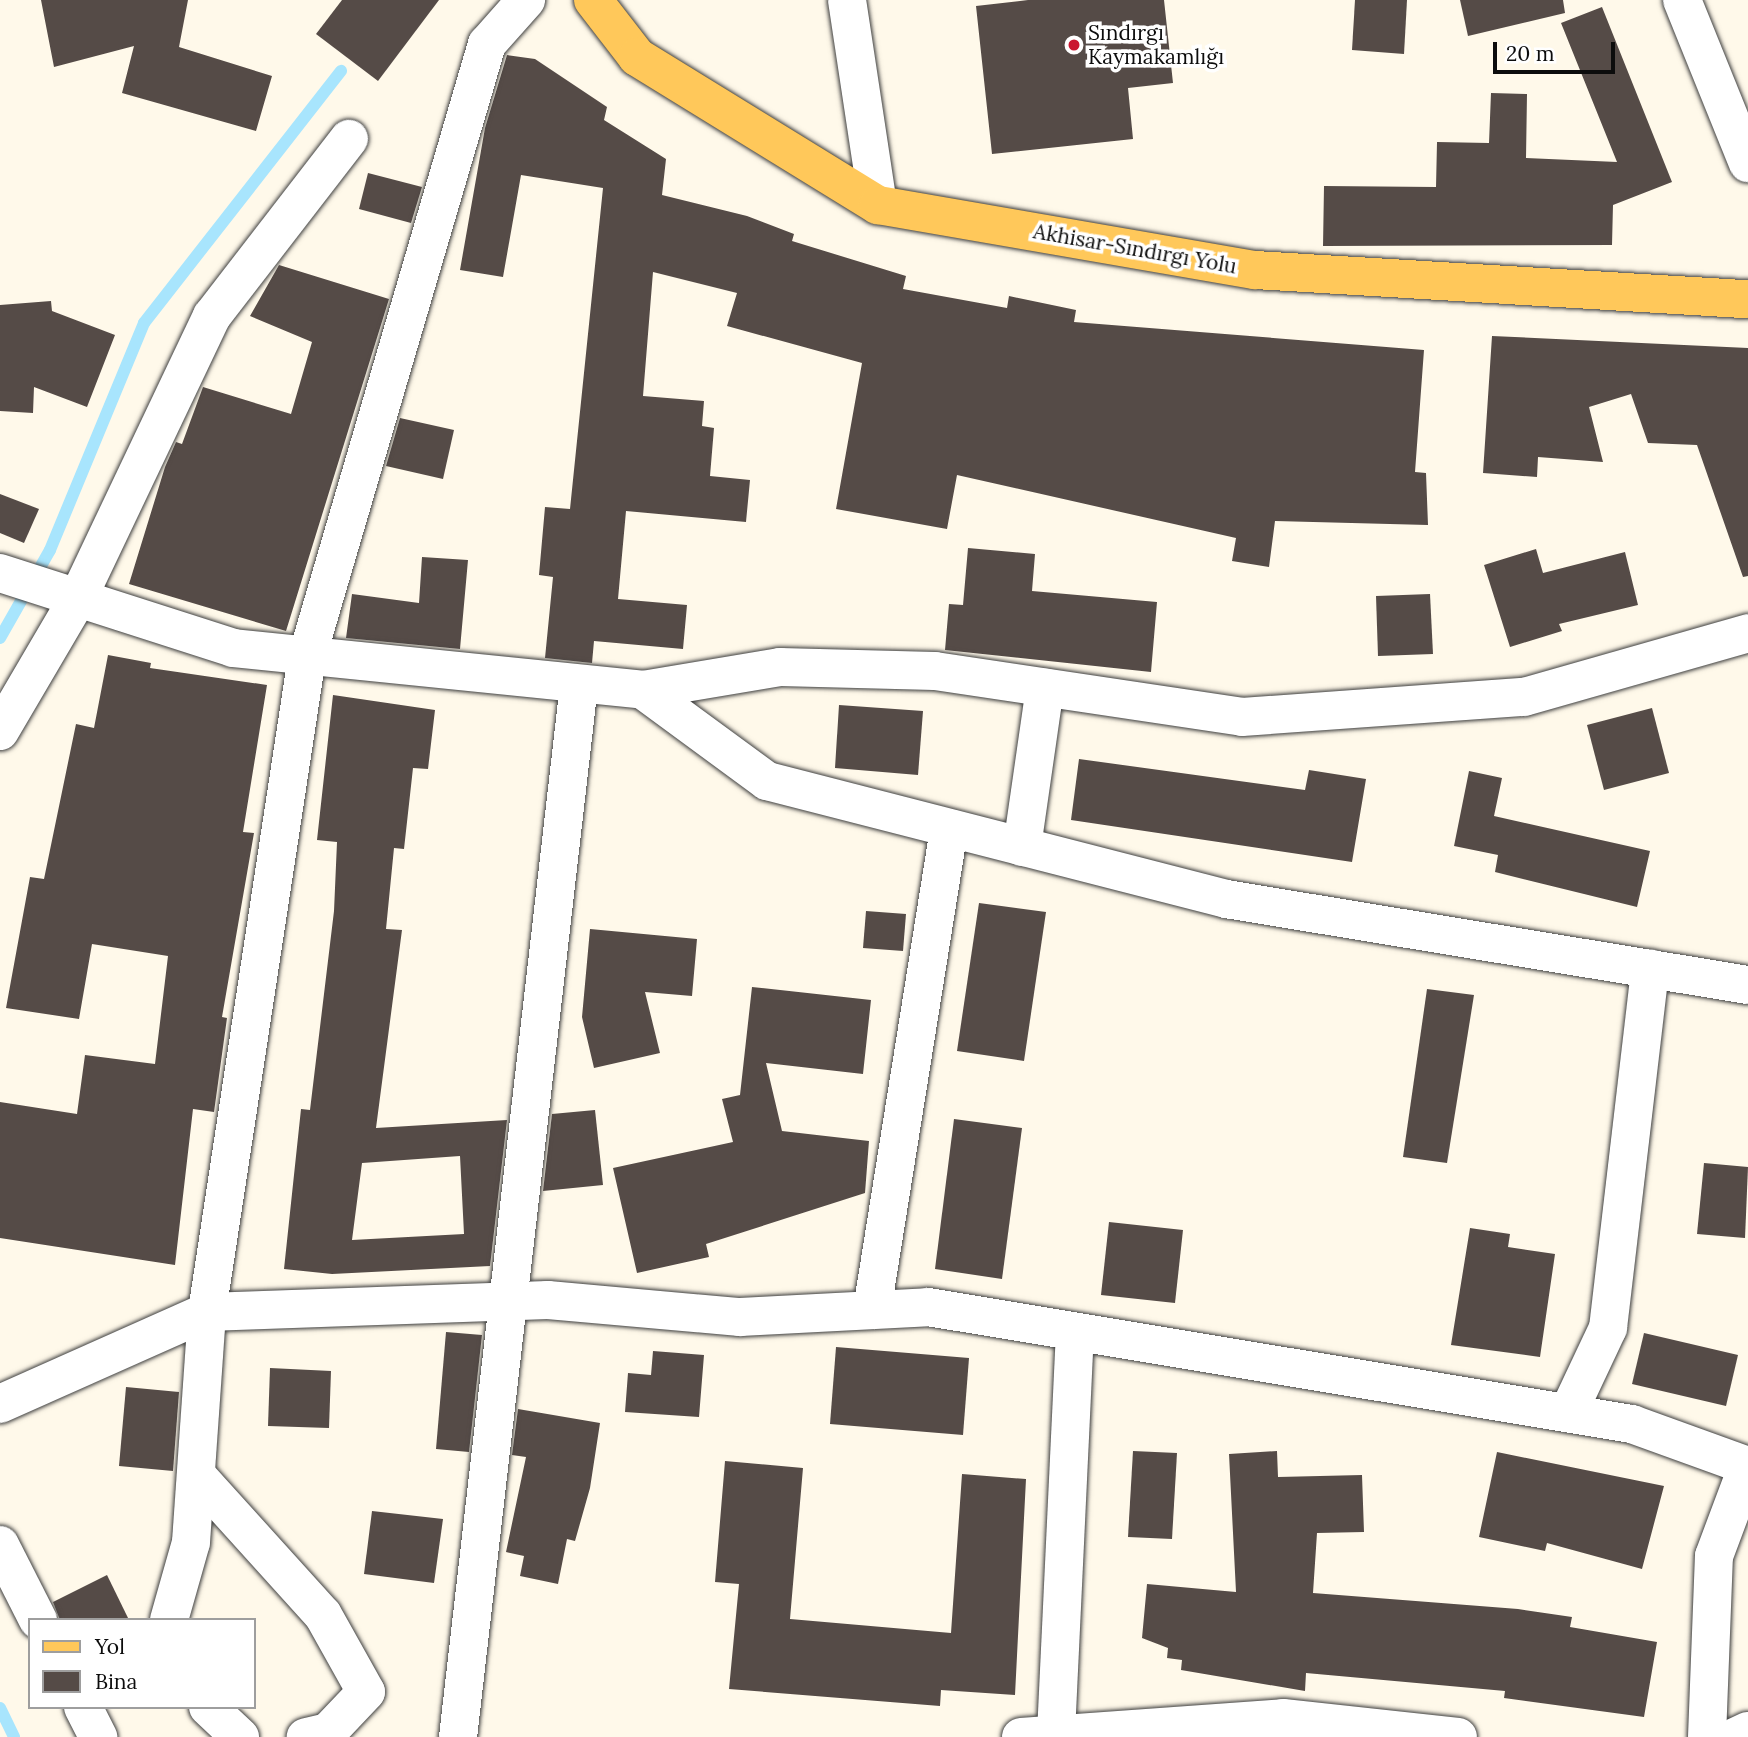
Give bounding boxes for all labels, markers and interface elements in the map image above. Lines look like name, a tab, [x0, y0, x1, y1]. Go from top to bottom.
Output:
place label: Sındırgı Kaymakamlığı	[1088, 20, 1224, 70]
scale bar	[1496, 28, 1618, 72]
marker: Sındırgı Kaymakamlığı	[1066, 37, 1082, 53]
text: 20 m	[1506, 40, 1555, 67]
street label: Akhisar-Sındırgı Yolu	[1031, 219, 1239, 279]
legend	[28, 1618, 256, 1709]
text: Yol	[95, 1633, 125, 1660]
text: Bina	[95, 1668, 137, 1695]

